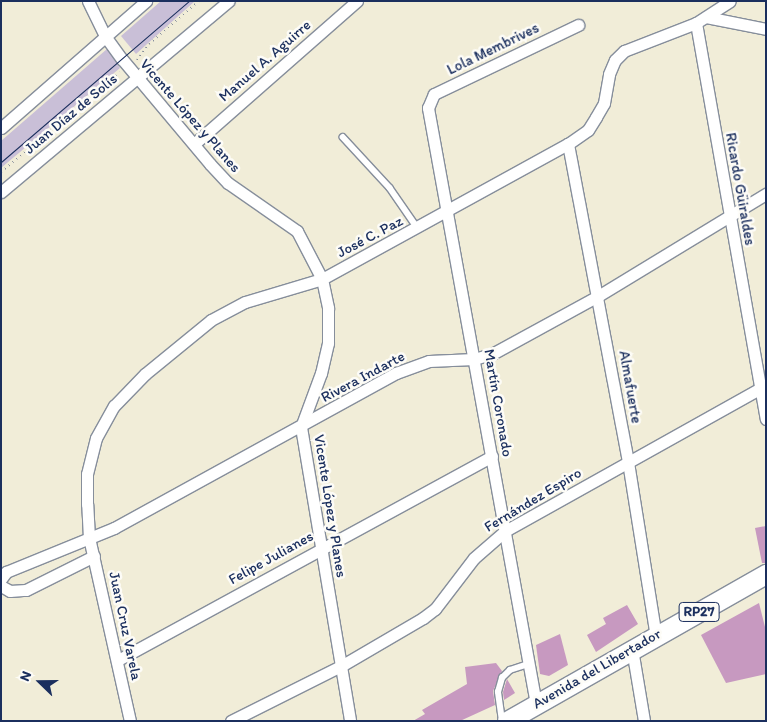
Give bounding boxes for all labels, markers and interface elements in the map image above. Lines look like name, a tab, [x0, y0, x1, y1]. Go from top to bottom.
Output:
street label: Manuel A. Aguirre	[215, 16, 315, 106]
street label: Lola Membrives	[444, 19, 542, 79]
street label: Vicente López y Planes	[136, 56, 244, 176]
street label: Juan Díaz de Solís	[21, 70, 121, 158]
street label: Ricardo Güiraldes	[721, 131, 759, 247]
street label: José C. Paz	[334, 212, 406, 262]
street label: Rivera Indarte	[318, 347, 408, 407]
street label: Martín Coronado	[480, 348, 516, 458]
street label: Almafuerte	[615, 349, 645, 425]
street label: Vicente López y Planes	[310, 433, 350, 579]
street label: Fernández Espiro	[481, 464, 585, 536]
street label: Felipe Julianes	[226, 527, 316, 589]
street label: Juan Cruz Varela	[105, 570, 145, 682]
road number: RP27	[678, 600, 720, 624]
street label: Avenida del Libertador	[530, 625, 664, 713]
north arrow	[15, 657, 65, 707]
text: N	[16, 669, 35, 684]

